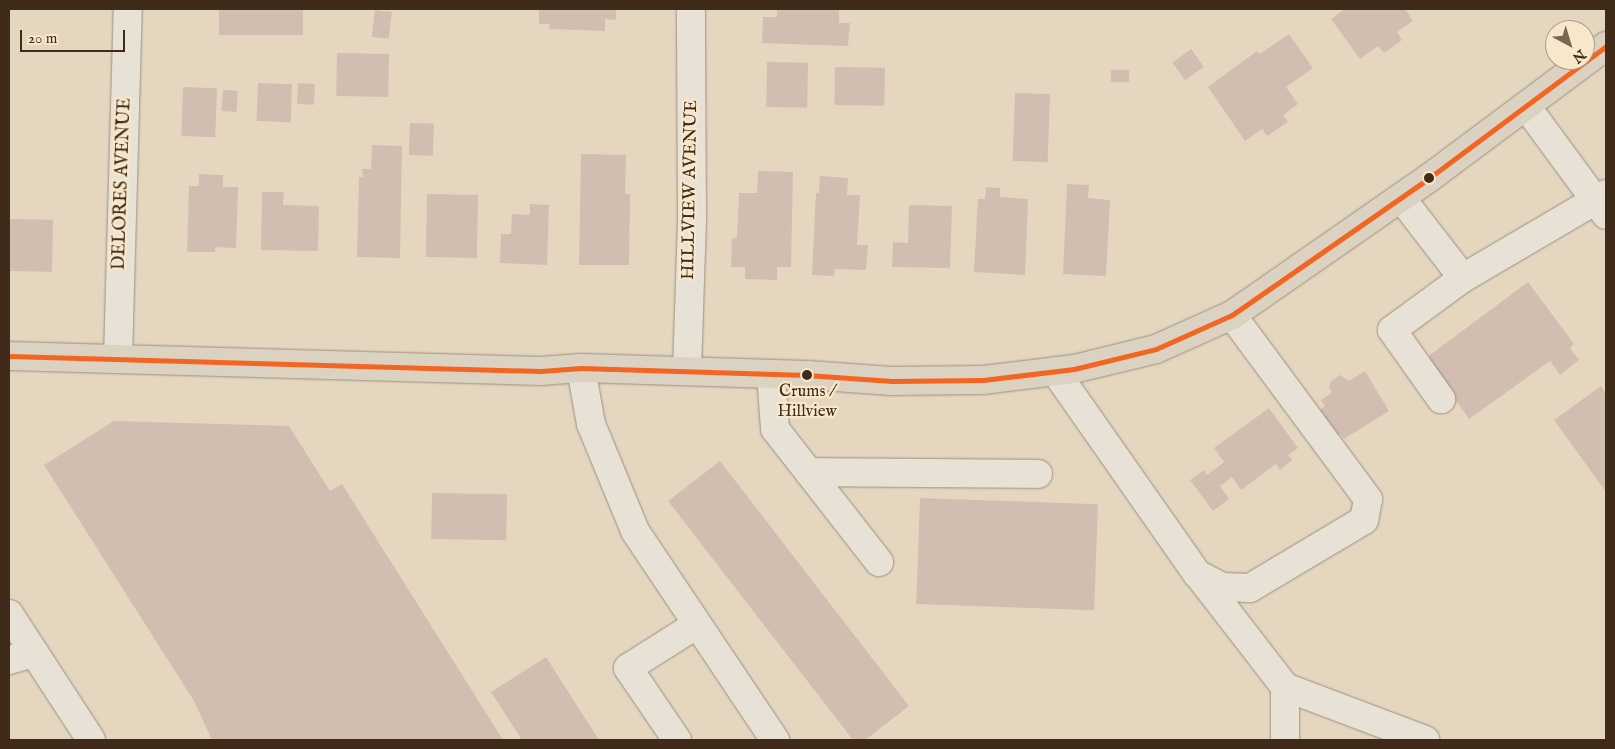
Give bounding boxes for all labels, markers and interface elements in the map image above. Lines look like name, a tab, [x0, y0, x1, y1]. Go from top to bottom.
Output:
scale bar	[22, 20, 128, 52]
north arrow	[1545, 20, 1595, 70]
text: 20 m	[28, 29, 57, 48]
text: N	[1568, 45, 1589, 67]
street label: DELORES AVENUE	[109, 98, 137, 270]
street label: HILLVIEW AVENUE	[679, 100, 703, 280]
unlabelled marker	[1424, 173, 1434, 183]
marker: Crums / Hillview	[802, 370, 812, 380]
place label: Crums / Hillview	[777, 382, 837, 422]

